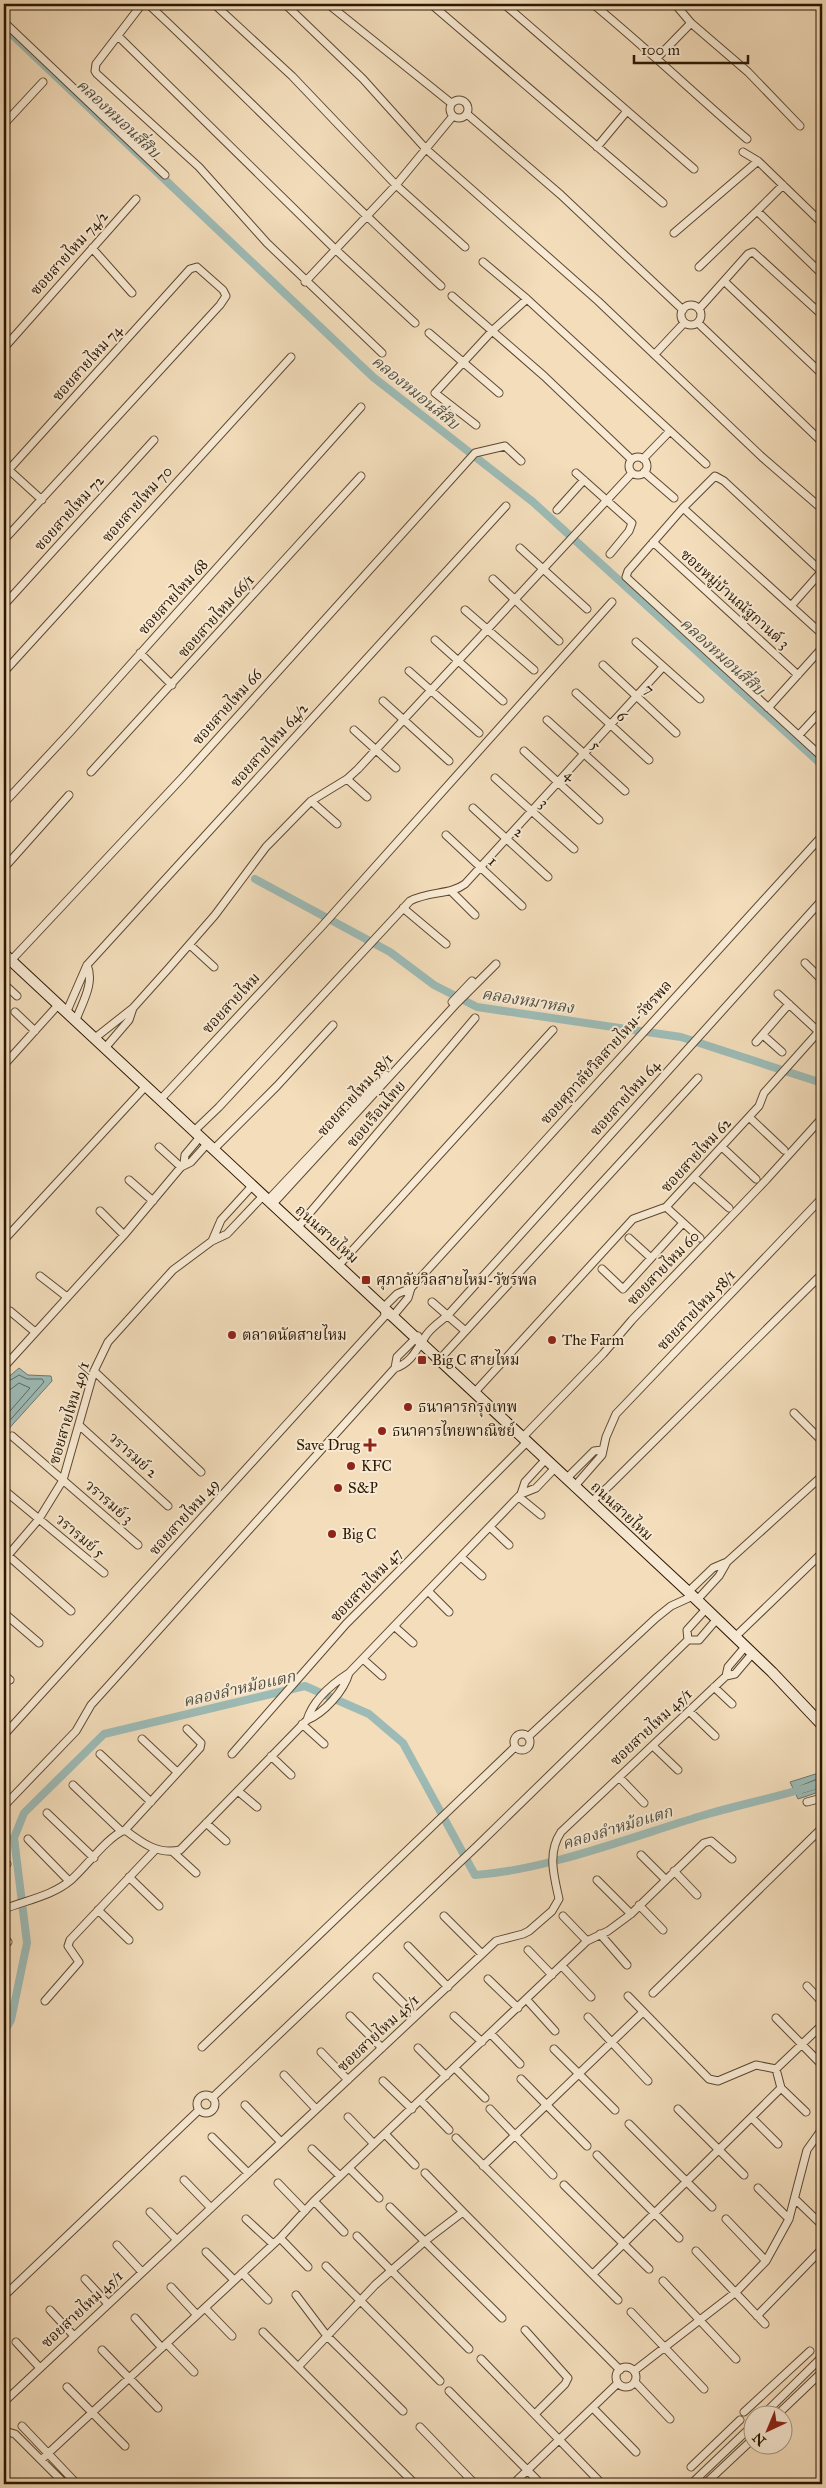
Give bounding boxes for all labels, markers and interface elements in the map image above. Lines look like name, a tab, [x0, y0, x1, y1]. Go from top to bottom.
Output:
scale bar	[634, 32, 747, 64]
text: 100 m	[641, 41, 681, 59]
water label: คลองหมอนสี่สิบ	[73, 73, 166, 162]
street label: ซอยสายไหม 74/2	[25, 205, 112, 299]
street label: ซอยสายไหม 74	[47, 320, 126, 405]
water label: คลองหมอนสี่สิบ	[368, 350, 465, 434]
street label: ซอยสายไหม 70	[96, 461, 176, 546]
street label: ซอยสายไหม 72	[29, 470, 108, 554]
street label: ซอยหมู่บ้านณัฐกานต์ 3	[676, 545, 794, 653]
street label: ซอยสายไหม 68	[133, 554, 212, 639]
street label: ซอยสายไหม 66/1	[173, 569, 258, 661]
water label: คลองหมอนสี่สิบ	[677, 612, 771, 700]
street label: ซอยสายไหม 66	[187, 663, 266, 748]
street label: 7	[640, 680, 658, 698]
street label: ซอยสายไหม 64/2	[225, 697, 312, 791]
street label: 6	[613, 707, 632, 726]
street label: 5	[587, 736, 605, 754]
street label: 4	[561, 766, 580, 785]
street label: 3	[536, 794, 552, 812]
street label: 2	[510, 823, 528, 842]
street label: 1	[485, 852, 501, 870]
street label: ซอยสายไหม	[197, 967, 264, 1037]
street label: ซอยศุภาลัยวิลสายไหม-วัชรพล	[535, 975, 677, 1129]
water label: คลองหมาหลง	[480, 984, 576, 1017]
street label: ซอยสายไหม 58/1	[312, 1049, 397, 1140]
street label: ซอยสายไหม 64	[585, 1055, 664, 1140]
street label: ซอยเรือนไทย	[341, 1076, 409, 1151]
street label: ซอยสายไหม 62	[656, 1112, 735, 1196]
street label: ถนนสายไหม	[292, 1199, 364, 1267]
street label: ซอยสายไหม 60	[622, 1226, 703, 1309]
street label: ซอยสายไหม 58/1	[652, 1265, 739, 1354]
place label: ศุภาลัยวิลสายไหม-วัชรพล	[376, 1269, 537, 1291]
marker: ศุภาลัยวิลสายไหม-วัชรพล	[360, 1274, 372, 1286]
place label: ตลาดนัดสายไหม	[242, 1324, 347, 1344]
marker: ตลาดนัดสายไหม	[226, 1329, 238, 1341]
place label: The Farm	[562, 1331, 624, 1349]
marker: The Farm	[546, 1334, 558, 1346]
place label: Big C สายไหม	[432, 1349, 520, 1369]
marker: Big C สายไหม	[416, 1354, 428, 1366]
street label: ซอยสายไหม 49/1	[43, 1359, 93, 1466]
place label: ธนาคารกรุงเทพ	[418, 1398, 517, 1418]
marker: ธนาคารกรุงเทพ	[402, 1401, 414, 1413]
place label: ธนาคารไทยพาณิชย์	[392, 1420, 515, 1440]
marker: ธนาคารไทยพาณิชย์	[376, 1425, 388, 1437]
street label: วรารมย์ 2	[105, 1428, 162, 1482]
place label: Save Drug	[296, 1436, 361, 1454]
marker: Save Drug	[364, 1439, 376, 1451]
place label: KFC	[361, 1457, 392, 1475]
marker: KFC	[345, 1460, 357, 1472]
street label: ซอยสายไหม 49	[144, 1474, 223, 1559]
street label: วรารมย์ 3	[81, 1475, 137, 1528]
street label: ถนนสายไหม	[587, 1476, 658, 1544]
place label: S&P	[348, 1479, 378, 1497]
marker: S&P	[332, 1482, 344, 1494]
street label: วรารมย์ 5	[52, 1509, 109, 1562]
place label: Big C	[342, 1525, 376, 1543]
marker: Big C	[326, 1528, 338, 1540]
street label: ซอยสายไหม 47	[325, 1543, 406, 1626]
water label: คลองลำหม้อแตก	[181, 1666, 298, 1711]
street label: ซอยสายไหม 45/1	[605, 1683, 696, 1769]
water label: คลองลำหม้อแตก	[560, 1801, 676, 1853]
street label: ซอยสายไหม 45/1	[332, 1989, 423, 2075]
street label: ซอยสายไหม 45/1	[36, 2265, 127, 2351]
north arrow	[744, 2406, 794, 2456]
text: N	[749, 2429, 769, 2449]

